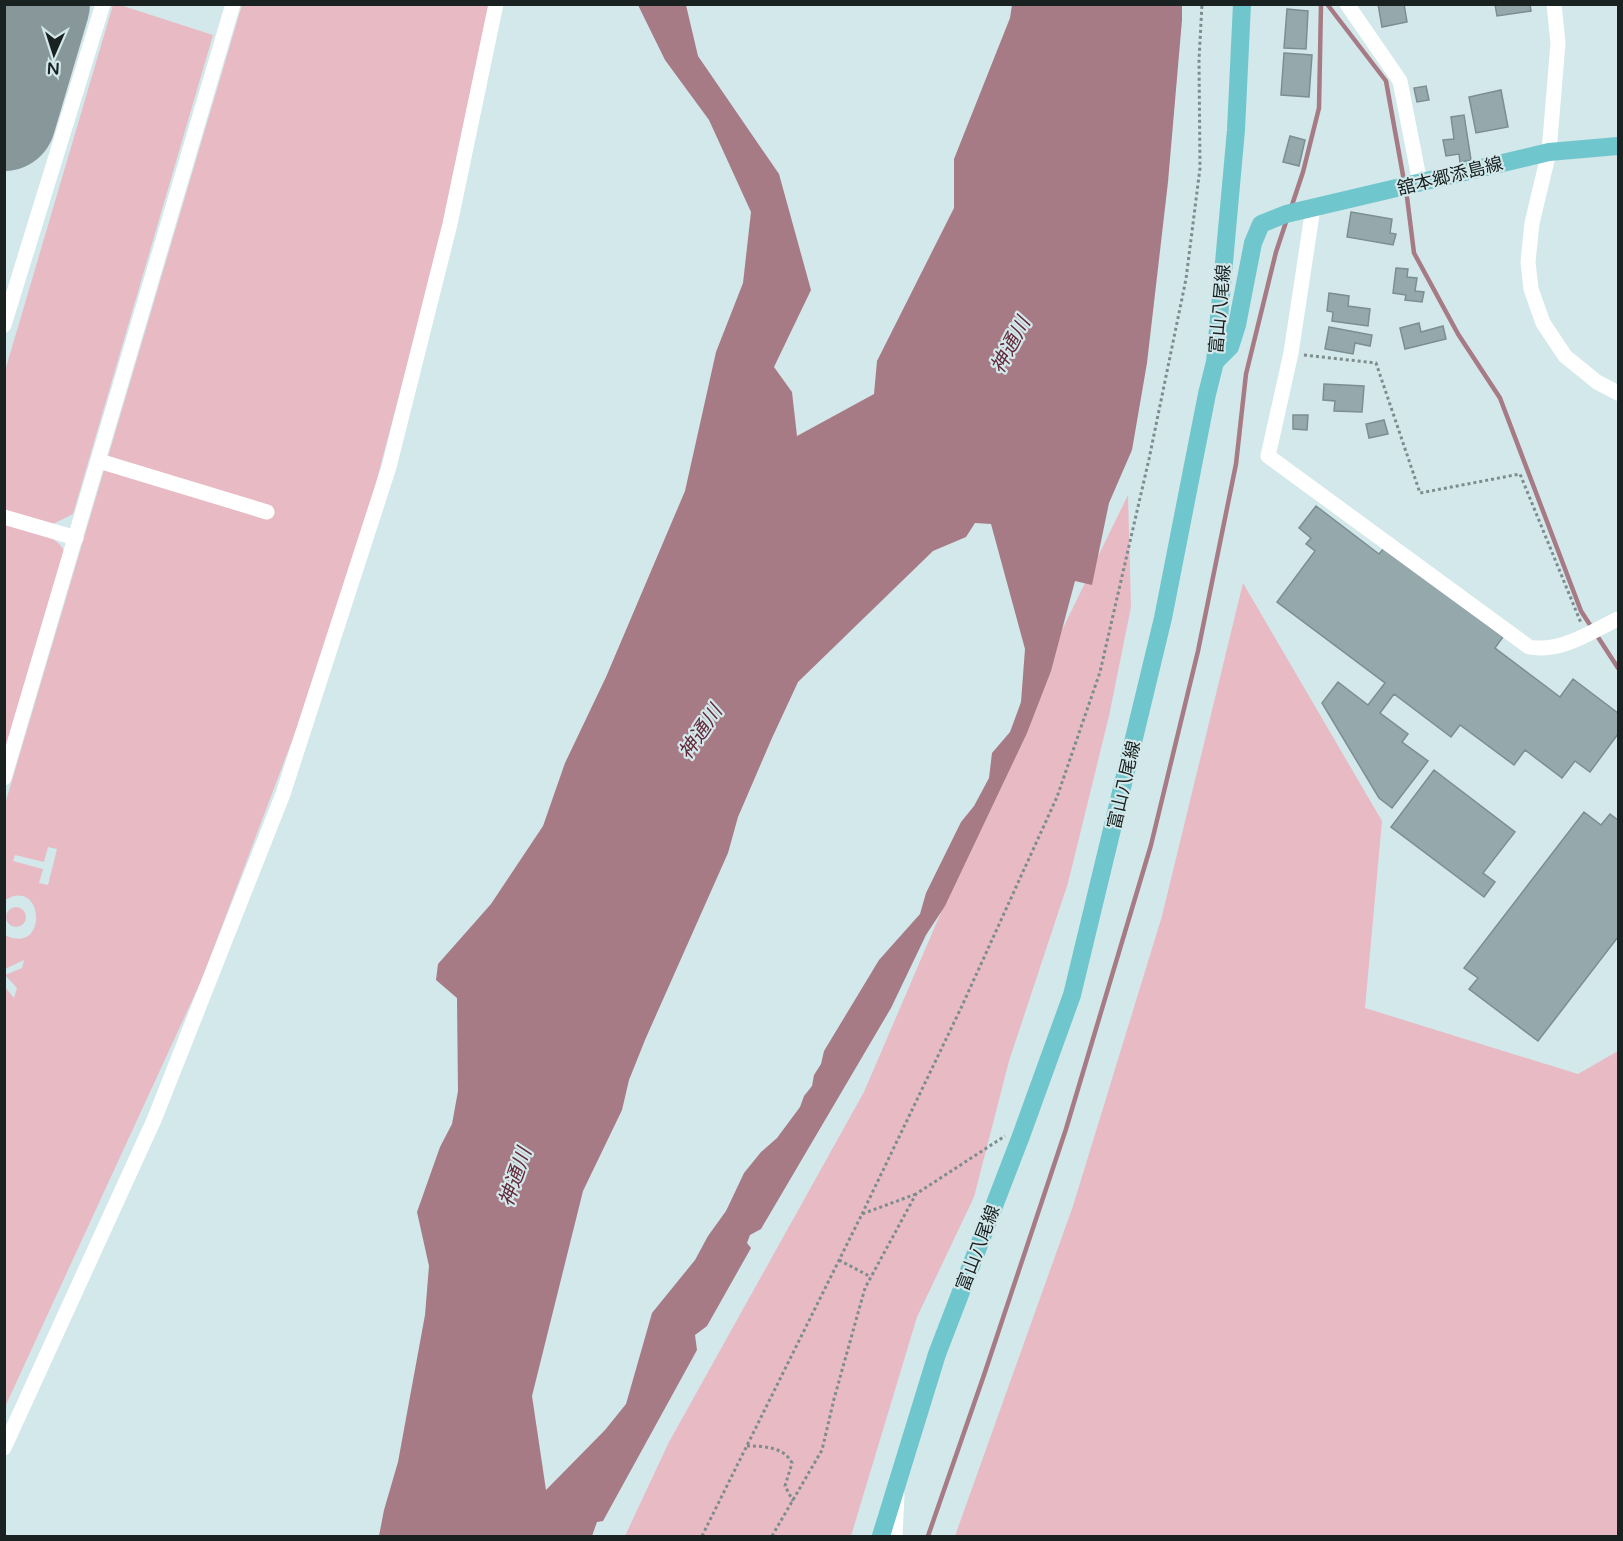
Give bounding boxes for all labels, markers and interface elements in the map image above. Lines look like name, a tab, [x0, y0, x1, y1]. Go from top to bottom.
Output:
north arrow	[24, 24, 84, 84]
text: N	[46, 58, 60, 78]
street label: 舘本郷添島線	[1395, 152, 1505, 200]
street label: 富山八尾線	[1205, 263, 1235, 355]
water label: 神通川	[986, 312, 1037, 378]
water label: 神通川	[674, 699, 729, 764]
street label: 富山八尾線	[1103, 739, 1145, 831]
water label: 神通川	[495, 1143, 538, 1210]
street label: 富山八尾線	[952, 1202, 1004, 1294]

